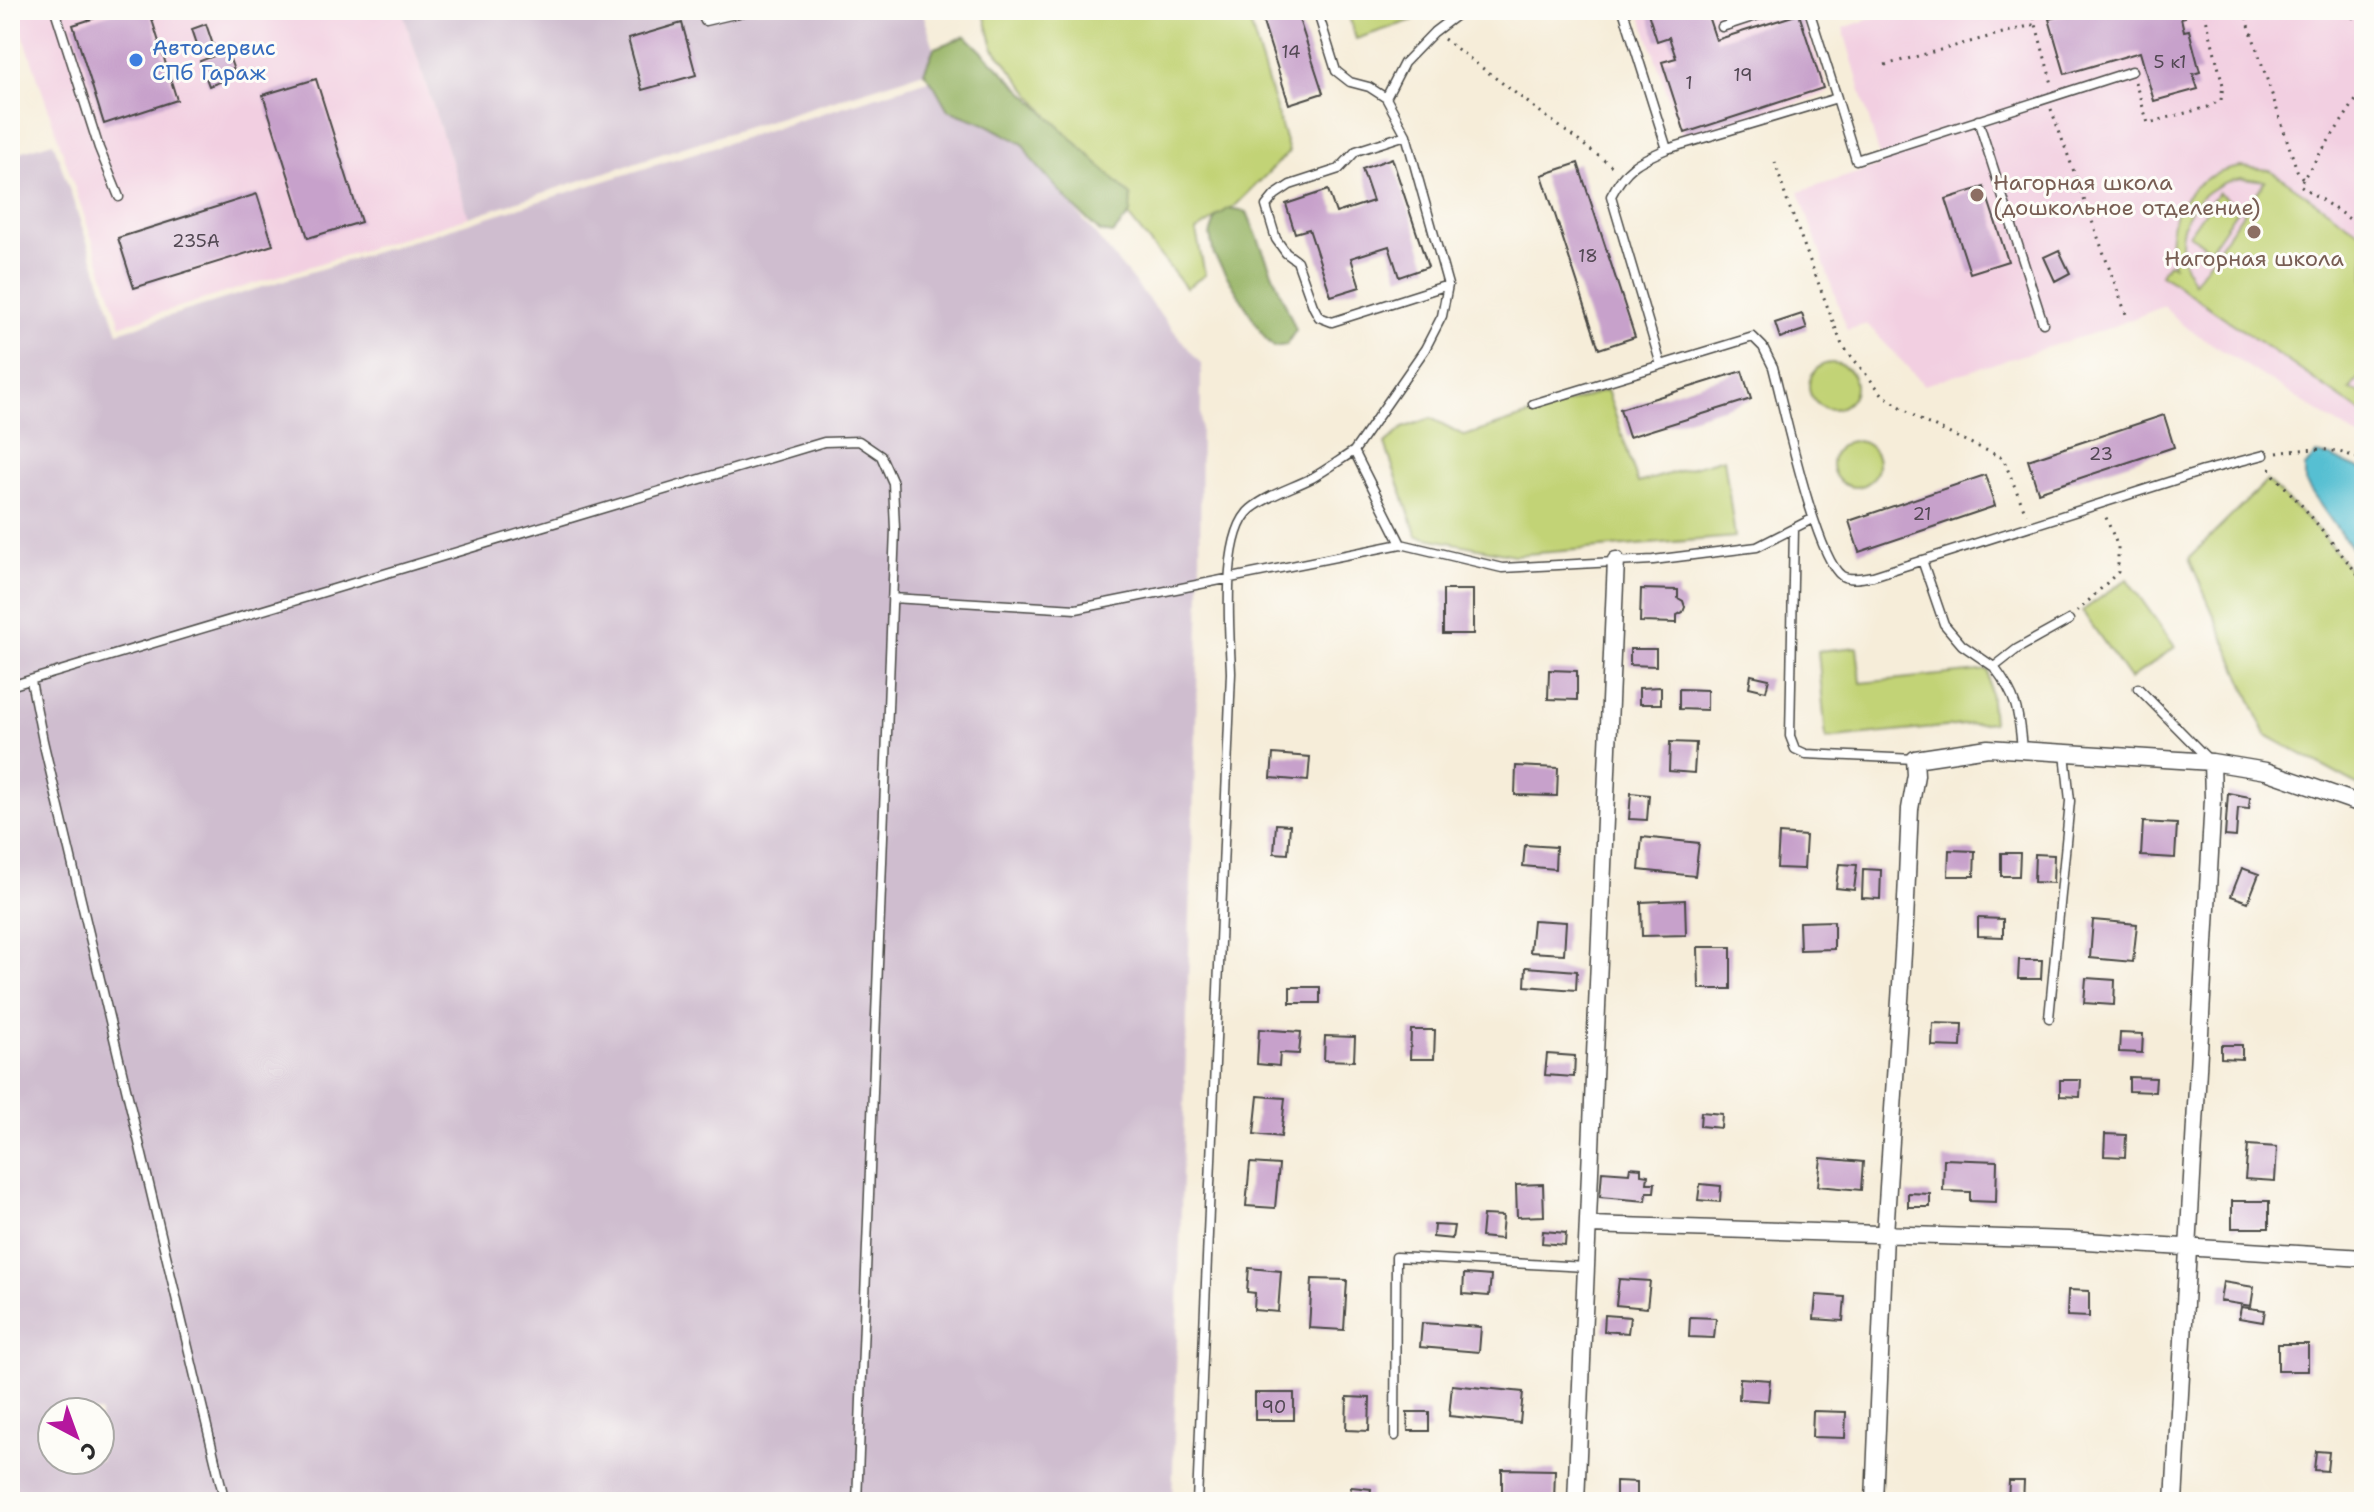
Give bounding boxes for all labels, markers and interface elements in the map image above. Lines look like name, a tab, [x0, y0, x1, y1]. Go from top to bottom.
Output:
place label: Автосервис СПб Гараж	[152, 33, 276, 87]
house number: 14	[1281, 40, 1301, 64]
house number: 5 к1	[2153, 50, 2187, 74]
marker: Автосервис СПб Гараж	[127, 51, 145, 69]
house number: 19	[1733, 63, 1753, 87]
house number: 1	[1685, 71, 1693, 95]
place label: Нагорная школа (дошкольное отделение)	[1993, 168, 2261, 222]
marker: Нагорная школа (дошкольное отделение)	[1968, 186, 1986, 204]
marker: Нагорная школа	[2245, 223, 2263, 241]
house number: 235А	[172, 229, 220, 253]
house number: 18	[1578, 244, 1598, 268]
place label: Нагорная школа	[2164, 244, 2344, 273]
house number: 23	[2089, 442, 2113, 466]
house number: 21	[1912, 502, 1932, 526]
house number: 90	[1262, 1395, 1286, 1419]
north arrow	[36, 1396, 116, 1476]
text: С	[74, 1435, 103, 1466]

